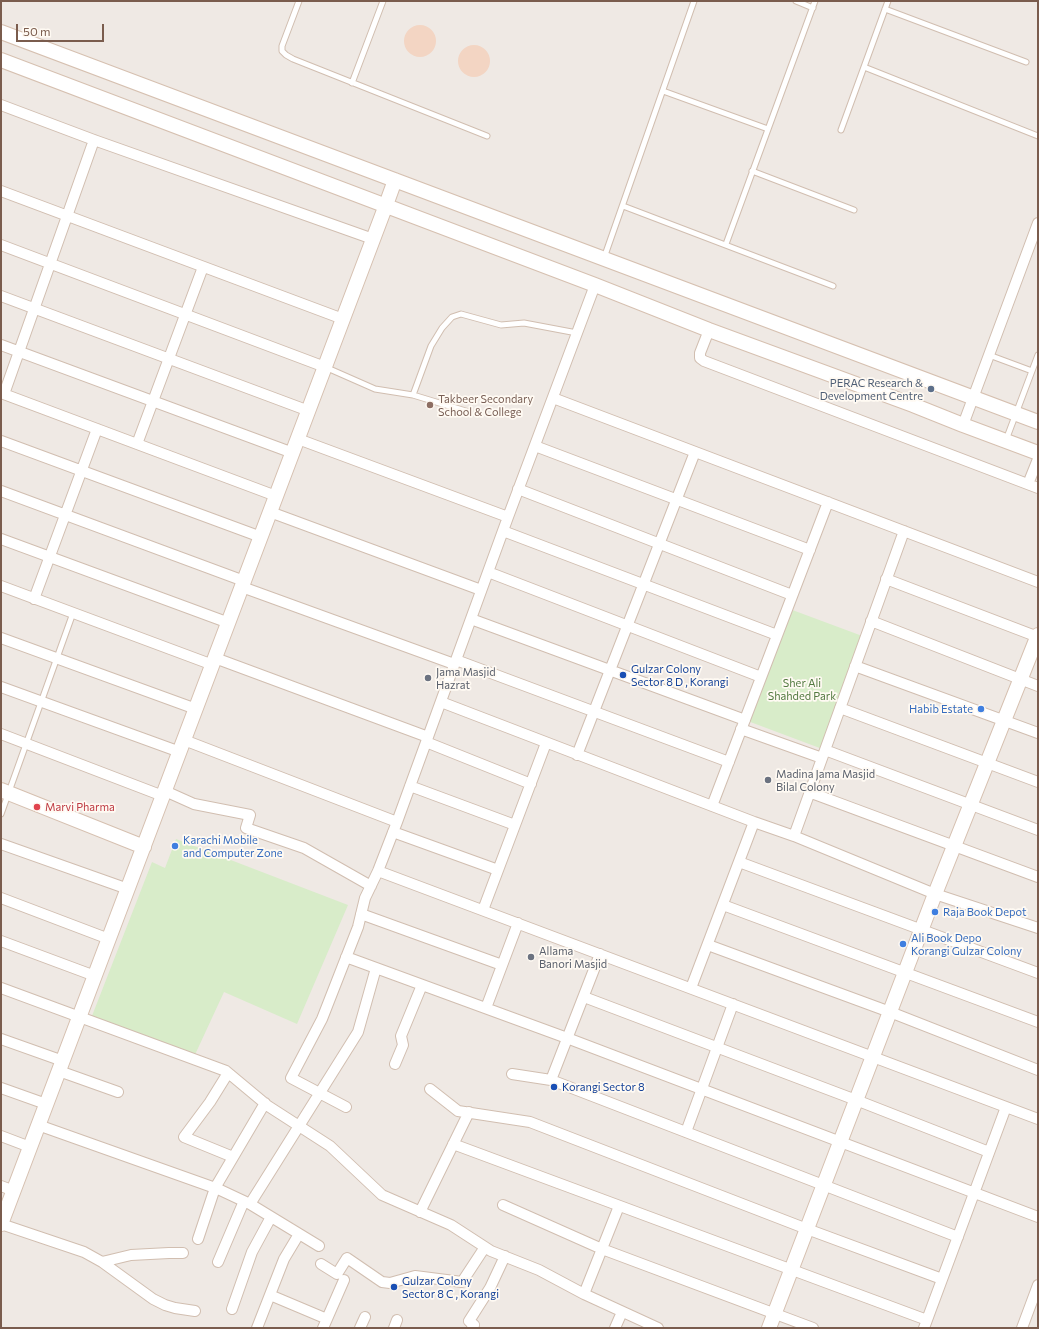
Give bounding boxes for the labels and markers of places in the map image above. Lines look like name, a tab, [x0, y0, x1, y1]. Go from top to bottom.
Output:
place label: PERAC Research & Development Centre	[820, 376, 923, 402]
marker: PERAC Research & Development Centre	[926, 384, 936, 394]
place label: Takbeer Secondary School & College	[438, 392, 533, 418]
marker: Takbeer Secondary School & College	[425, 400, 435, 410]
place label: Gulzar Colony Sector 8 D , Korangi	[631, 662, 729, 688]
place label: Jama Masjid Hazrat	[436, 665, 496, 691]
marker: Gulzar Colony Sector 8 D , Korangi	[618, 670, 628, 680]
marker: Jama Masjid Hazrat	[423, 673, 433, 683]
place label: Habib Estate	[909, 702, 973, 716]
marker: Habib Estate	[976, 704, 986, 714]
place label: Madina Jama Masjid Bilal Colony	[776, 767, 875, 793]
marker: Madina Jama Masjid Bilal Colony	[763, 775, 773, 785]
place label: Marvi Pharma	[45, 800, 115, 814]
marker: Marvi Pharma	[32, 802, 42, 812]
place label: Karachi Mobile and Computer Zone	[183, 833, 283, 859]
marker: Karachi Mobile and Computer Zone	[170, 841, 180, 851]
place label: Raja Book Depot	[943, 905, 1026, 919]
marker: Raja Book Depot	[930, 907, 940, 917]
place label: Ali Book Depo Korangi Gulzar Colony	[911, 931, 1022, 957]
marker: Ali Book Depo Korangi Gulzar Colony	[898, 939, 908, 949]
place label: Allama Banori Masjid	[539, 944, 607, 970]
marker: Allama Banori Masjid	[526, 952, 536, 962]
place label: Korangi Sector 8	[562, 1080, 645, 1094]
marker: Korangi Sector 8	[549, 1082, 559, 1092]
place label: Gulzar Colony Sector 8 C , Korangi	[402, 1274, 499, 1300]
marker: Gulzar Colony Sector 8 C , Korangi	[389, 1282, 399, 1292]

